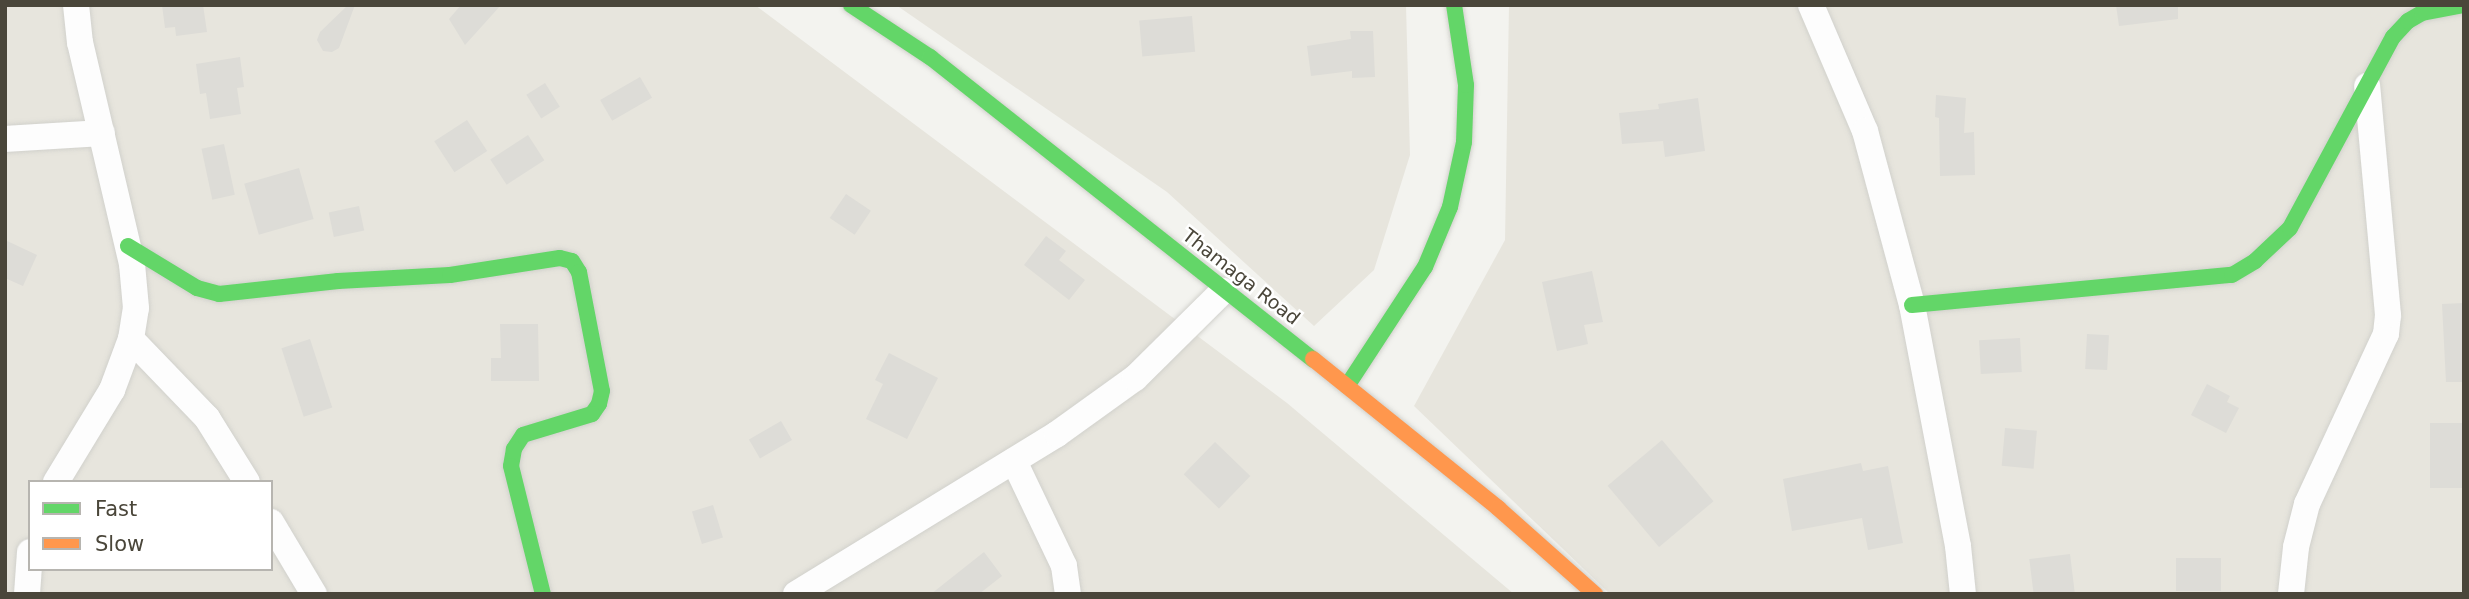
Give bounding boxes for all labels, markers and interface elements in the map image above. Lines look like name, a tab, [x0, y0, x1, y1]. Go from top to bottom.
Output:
street label: Thamaga Road	[1178, 224, 1304, 330]
legend	[28, 480, 273, 571]
text: Fast	[95, 497, 137, 521]
text: Slow	[95, 532, 144, 556]

